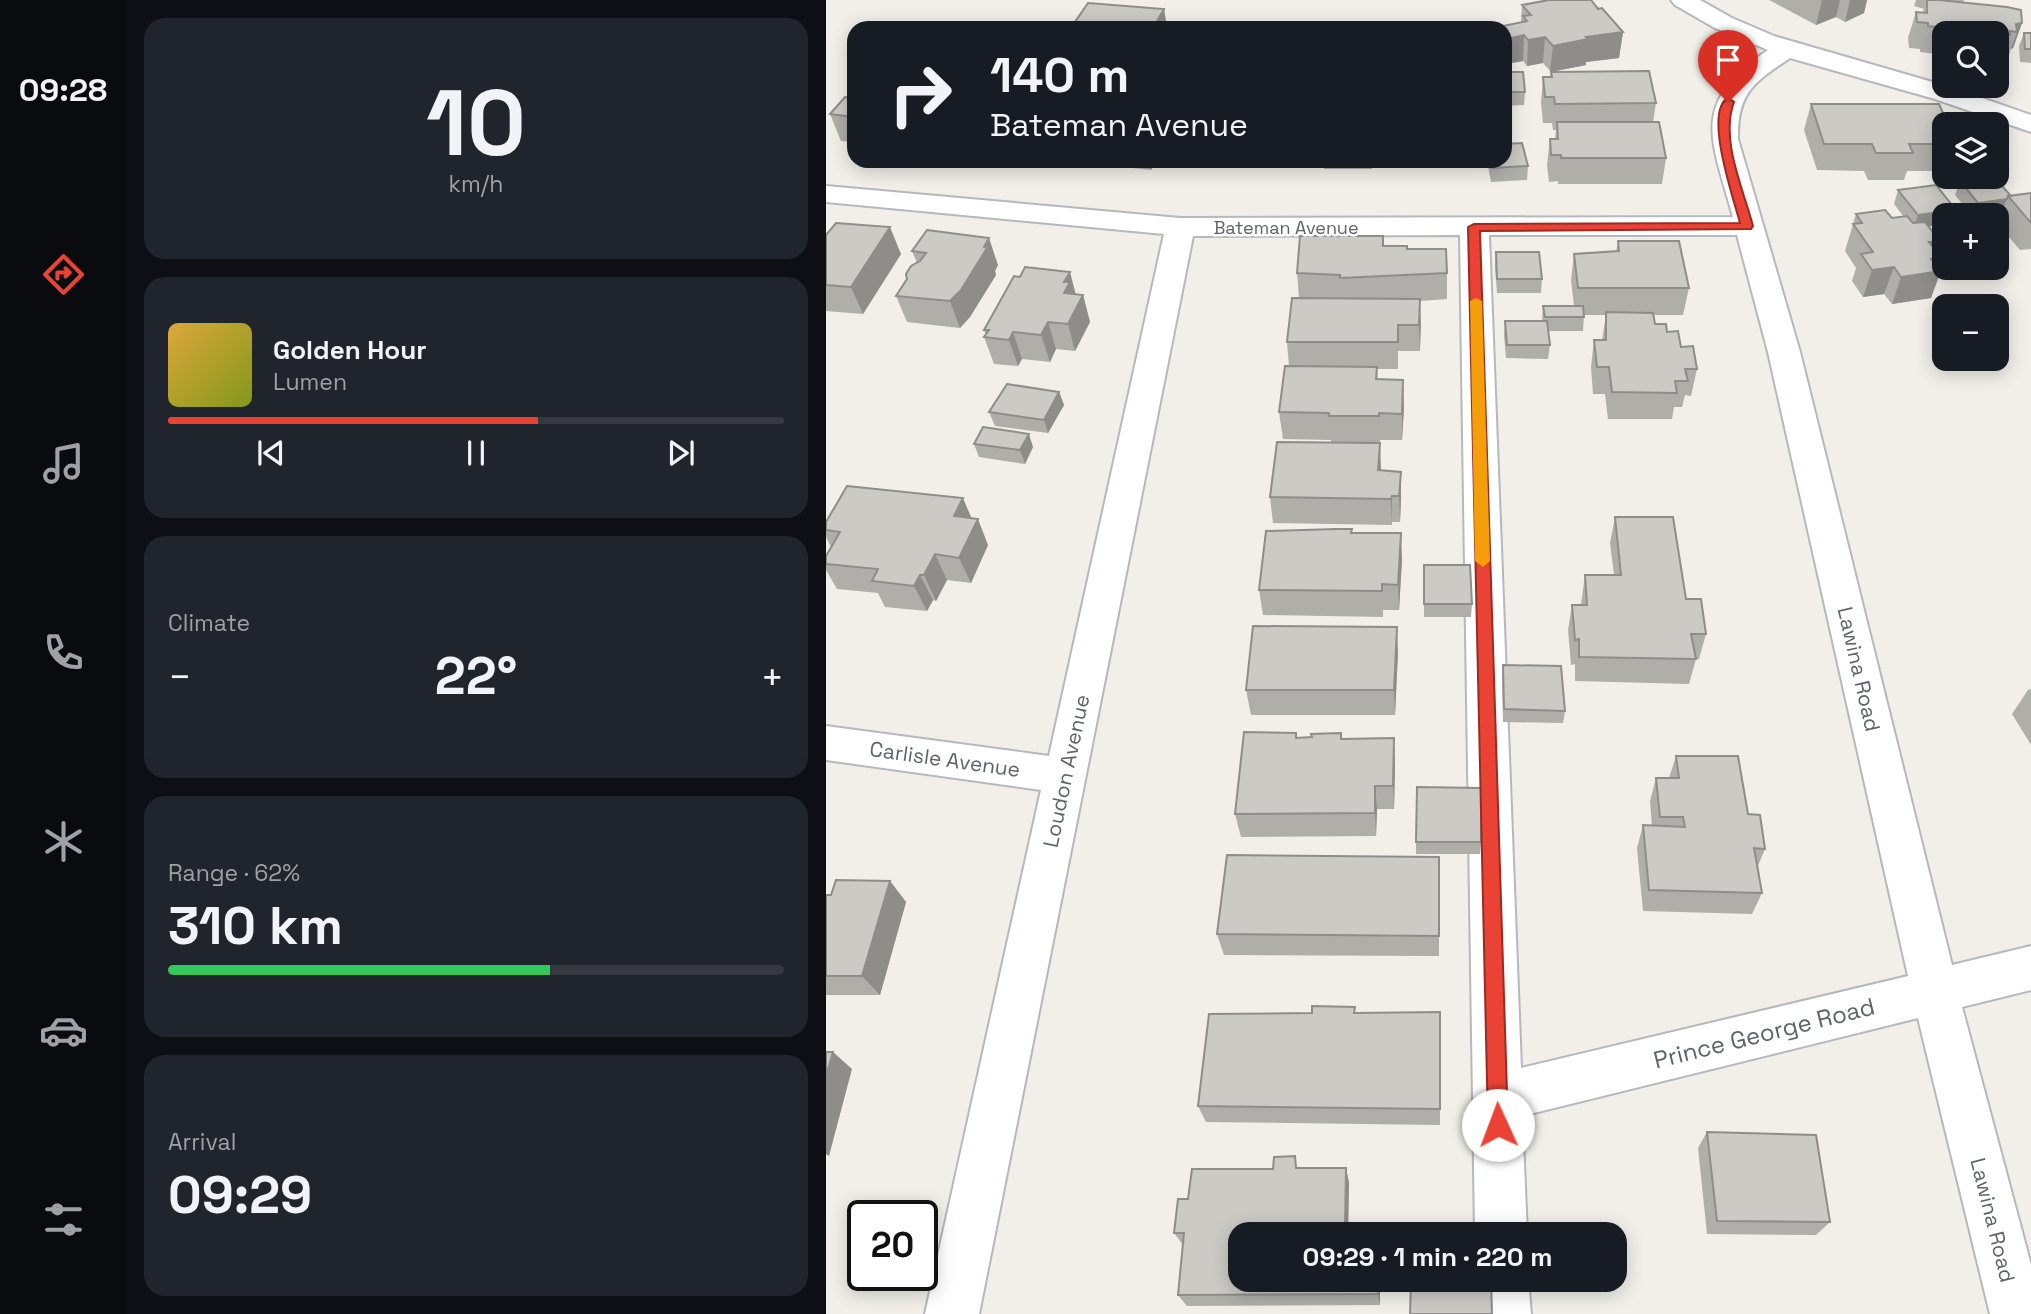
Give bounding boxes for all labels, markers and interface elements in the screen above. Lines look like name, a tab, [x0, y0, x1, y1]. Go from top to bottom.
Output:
map controls	[1932, 21, 2009, 371]
button: search	[1932, 21, 2009, 98]
pin	[1698, 30, 1758, 102]
icon: arrive	[1709, 41, 1747, 79]
text: 140 m	[990, 44, 1129, 106]
icon: right	[875, 49, 966, 140]
text: 10	[426, 65, 526, 182]
text: 09:28	[19, 70, 107, 110]
text: Bateman Avenue	[990, 105, 1248, 145]
button: layers	[1932, 112, 2009, 189]
text: km/h	[449, 169, 503, 199]
button: +	[1932, 203, 2009, 280]
street label: Bateman Avenue	[1213, 216, 1359, 239]
icon: directions	[39, 250, 88, 299]
button: −	[1932, 294, 2009, 371]
text: Golden Hour	[273, 333, 427, 367]
text: Lumen	[273, 367, 347, 397]
icon: previous	[252, 434, 290, 472]
icon: pause	[457, 434, 495, 472]
icon: next	[662, 434, 700, 472]
icon: music	[39, 439, 88, 488]
street label: Lawina Road	[1832, 604, 1886, 734]
text: Climate	[168, 608, 250, 638]
icon: phone	[39, 628, 88, 677]
text: 22°	[435, 643, 517, 709]
text: −	[168, 653, 192, 701]
text: +	[760, 653, 784, 701]
street label: Loudon Avenue	[1037, 692, 1095, 850]
street label: Carlisle Avenue	[868, 735, 1022, 783]
icon: climate	[39, 817, 88, 866]
text: Range · 62%	[168, 858, 300, 888]
text: 310 km	[168, 893, 343, 959]
street label: Prince George Road	[1650, 991, 1878, 1075]
icon: car	[39, 1006, 88, 1055]
position arrow	[1461, 1088, 1535, 1162]
text: Arrival	[168, 1127, 236, 1157]
street label: Lawina Road	[1965, 1155, 2021, 1285]
text: 09:29	[168, 1162, 312, 1228]
icon: filters	[39, 1195, 88, 1244]
speed limit sign: 20	[847, 1200, 938, 1291]
text: 09:29 · 1 min · 220 m	[1303, 1240, 1552, 1274]

